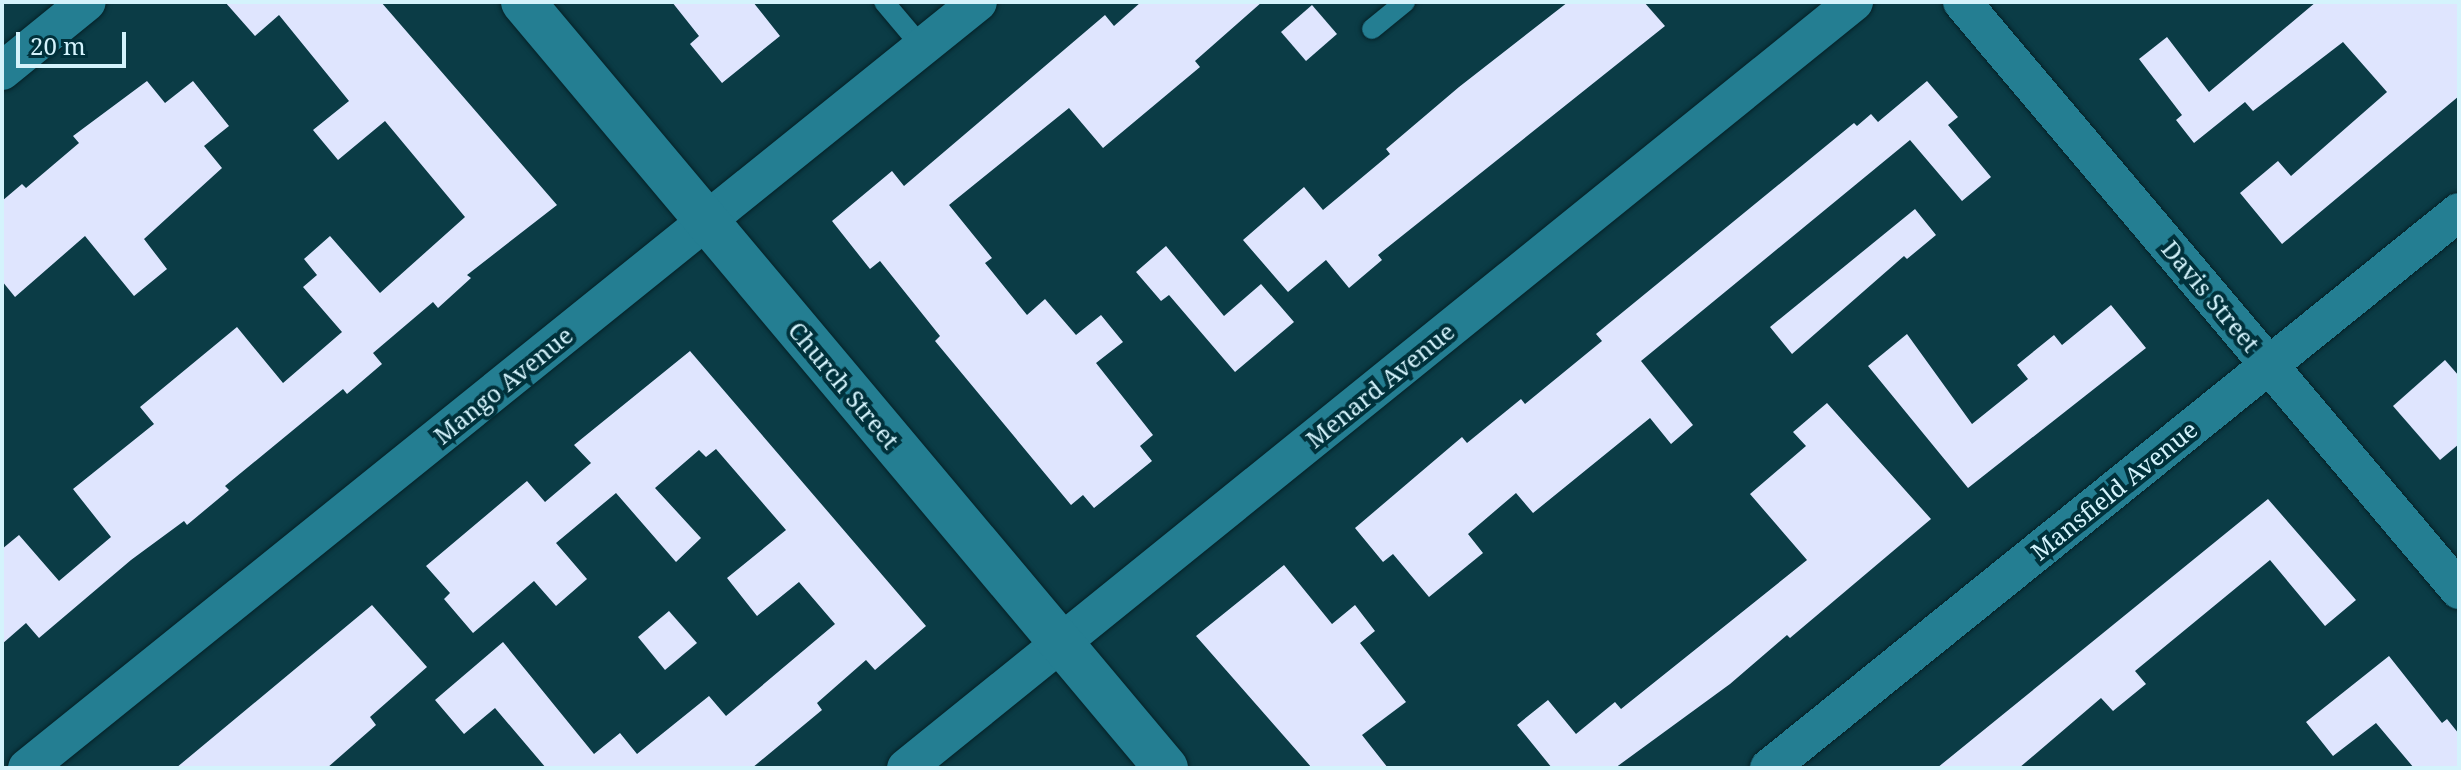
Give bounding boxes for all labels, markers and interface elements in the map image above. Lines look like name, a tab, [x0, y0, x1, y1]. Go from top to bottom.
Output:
scale bar	[20, 16, 130, 66]
text: 20 m	[30, 29, 86, 62]
street label: Davis Street	[2156, 234, 2266, 358]
street label: Church Street	[783, 316, 905, 454]
street label: Menard Avenue	[1300, 316, 1460, 454]
street label: Mango Avenue	[428, 320, 578, 450]
street label: Mansfield Avenue	[2025, 414, 2203, 566]

